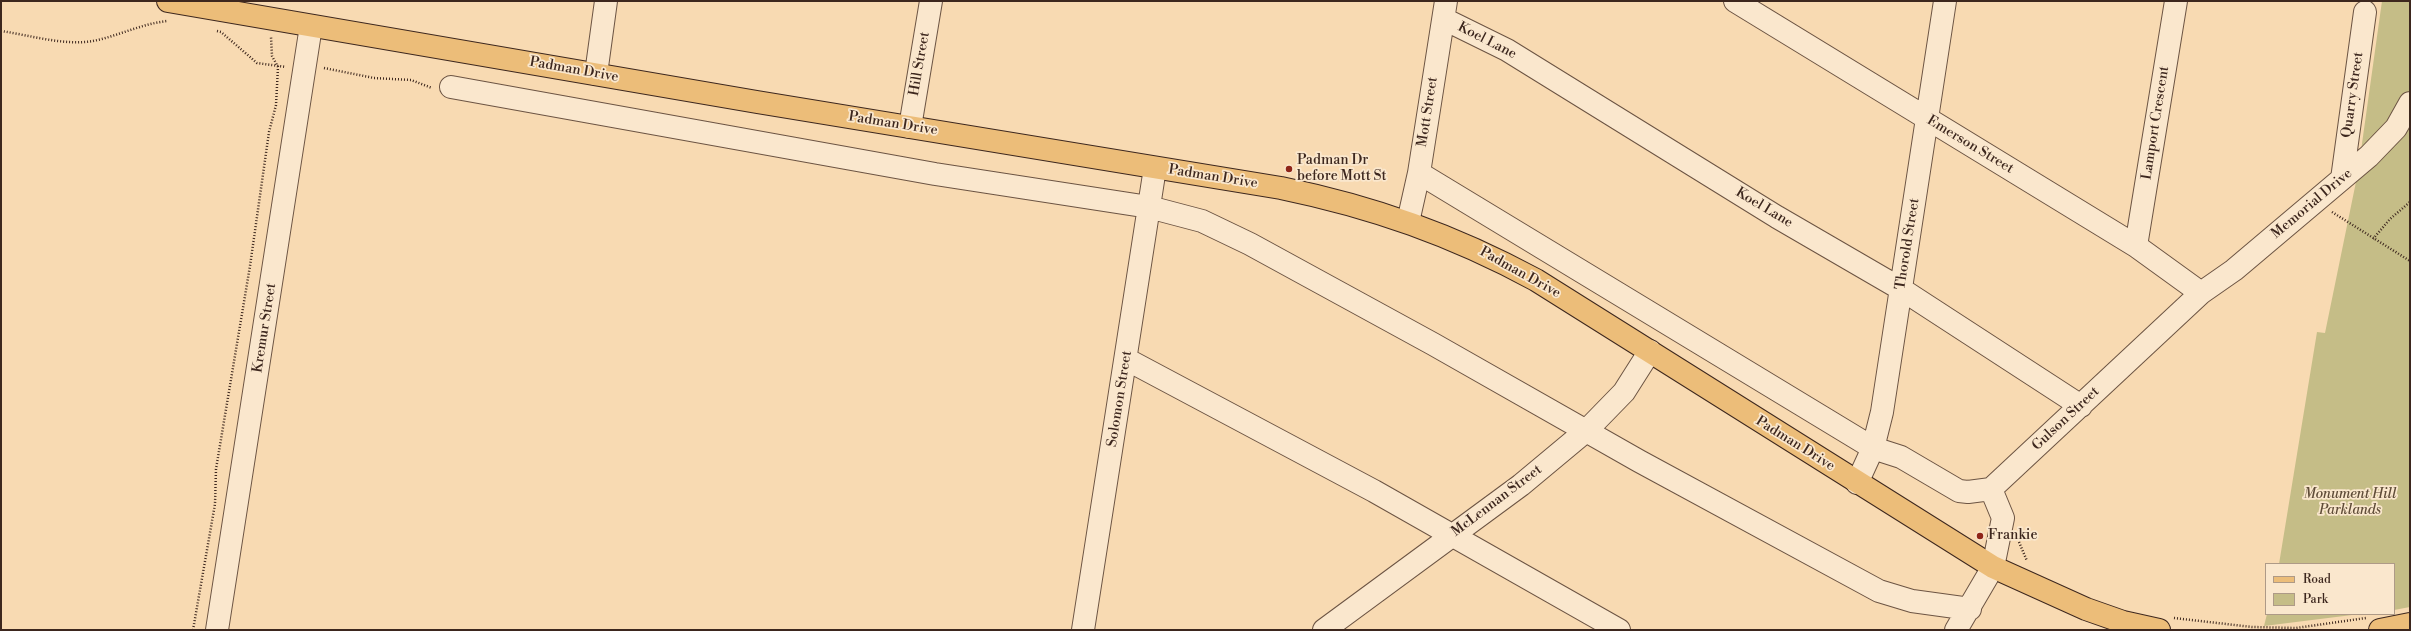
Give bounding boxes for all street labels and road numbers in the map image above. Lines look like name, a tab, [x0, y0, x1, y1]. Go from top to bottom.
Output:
street label: Koel Lane	[1455, 19, 1519, 63]
street label: Hill Street	[906, 31, 934, 97]
street label: Quarry Street	[2339, 51, 2367, 139]
street label: Padman Drive	[528, 54, 620, 86]
street label: Lamport Crescent	[2139, 65, 2173, 181]
street label: Mott Street	[1414, 76, 1442, 148]
street label: Padman Drive	[847, 109, 939, 139]
street label: Emerson Street	[1924, 112, 2016, 178]
street label: Padman Drive	[1167, 162, 1259, 192]
street label: Memorial Drive	[2268, 165, 2356, 243]
street label: Koel Lane	[1732, 184, 1796, 232]
street label: Thorold Street	[1892, 197, 1924, 291]
street label: Padman Drive	[1477, 244, 1563, 302]
street label: Kremur Street	[250, 282, 280, 374]
street label: Solomon Street	[1104, 350, 1136, 448]
street label: Gulson Street	[2029, 384, 2103, 454]
street label: Padman Drive	[1752, 413, 1838, 475]
street label: McLennan Street	[1448, 462, 1546, 540]

